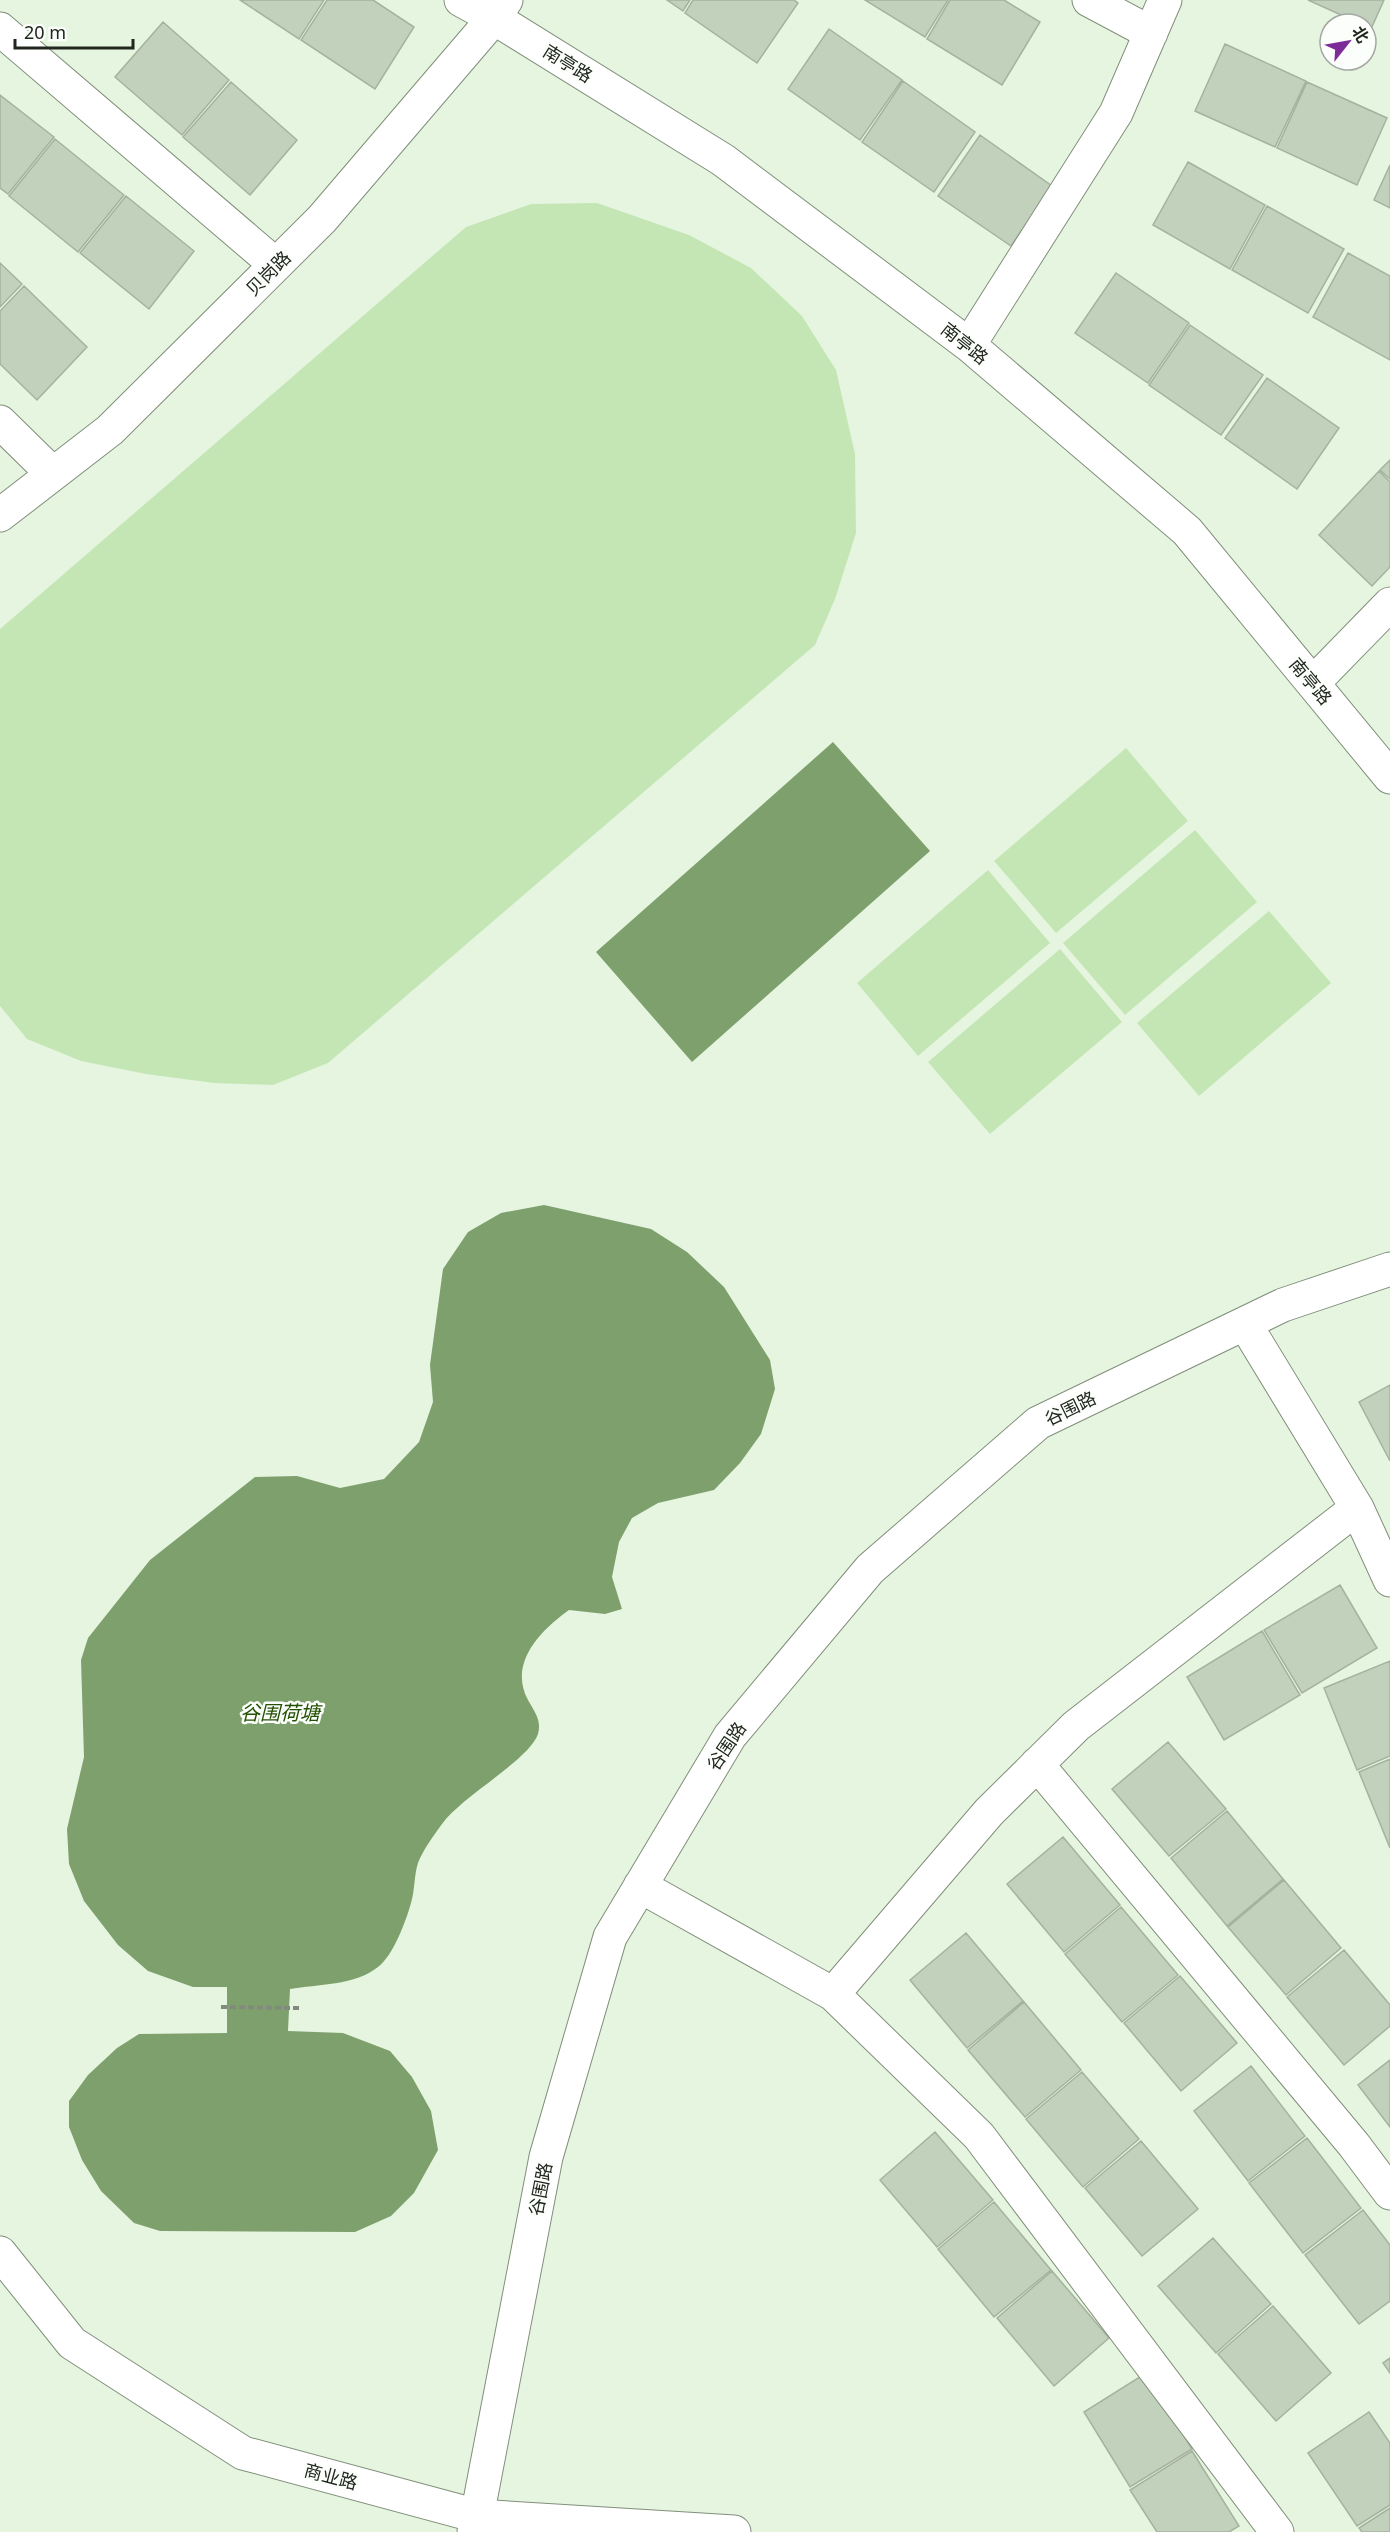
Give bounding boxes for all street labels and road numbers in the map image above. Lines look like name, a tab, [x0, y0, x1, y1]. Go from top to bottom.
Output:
street label: 南亭路	[539, 39, 597, 87]
street label: 贝岗路	[240, 245, 296, 301]
street label: 南亭路	[936, 317, 994, 369]
street label: 南亭路	[1284, 653, 1338, 709]
street label: 谷围路	[1040, 1385, 1100, 1431]
street label: 谷围路	[701, 1717, 751, 1775]
street label: 谷围路	[523, 2160, 557, 2218]
street label: 商业路	[302, 2457, 360, 2495]

